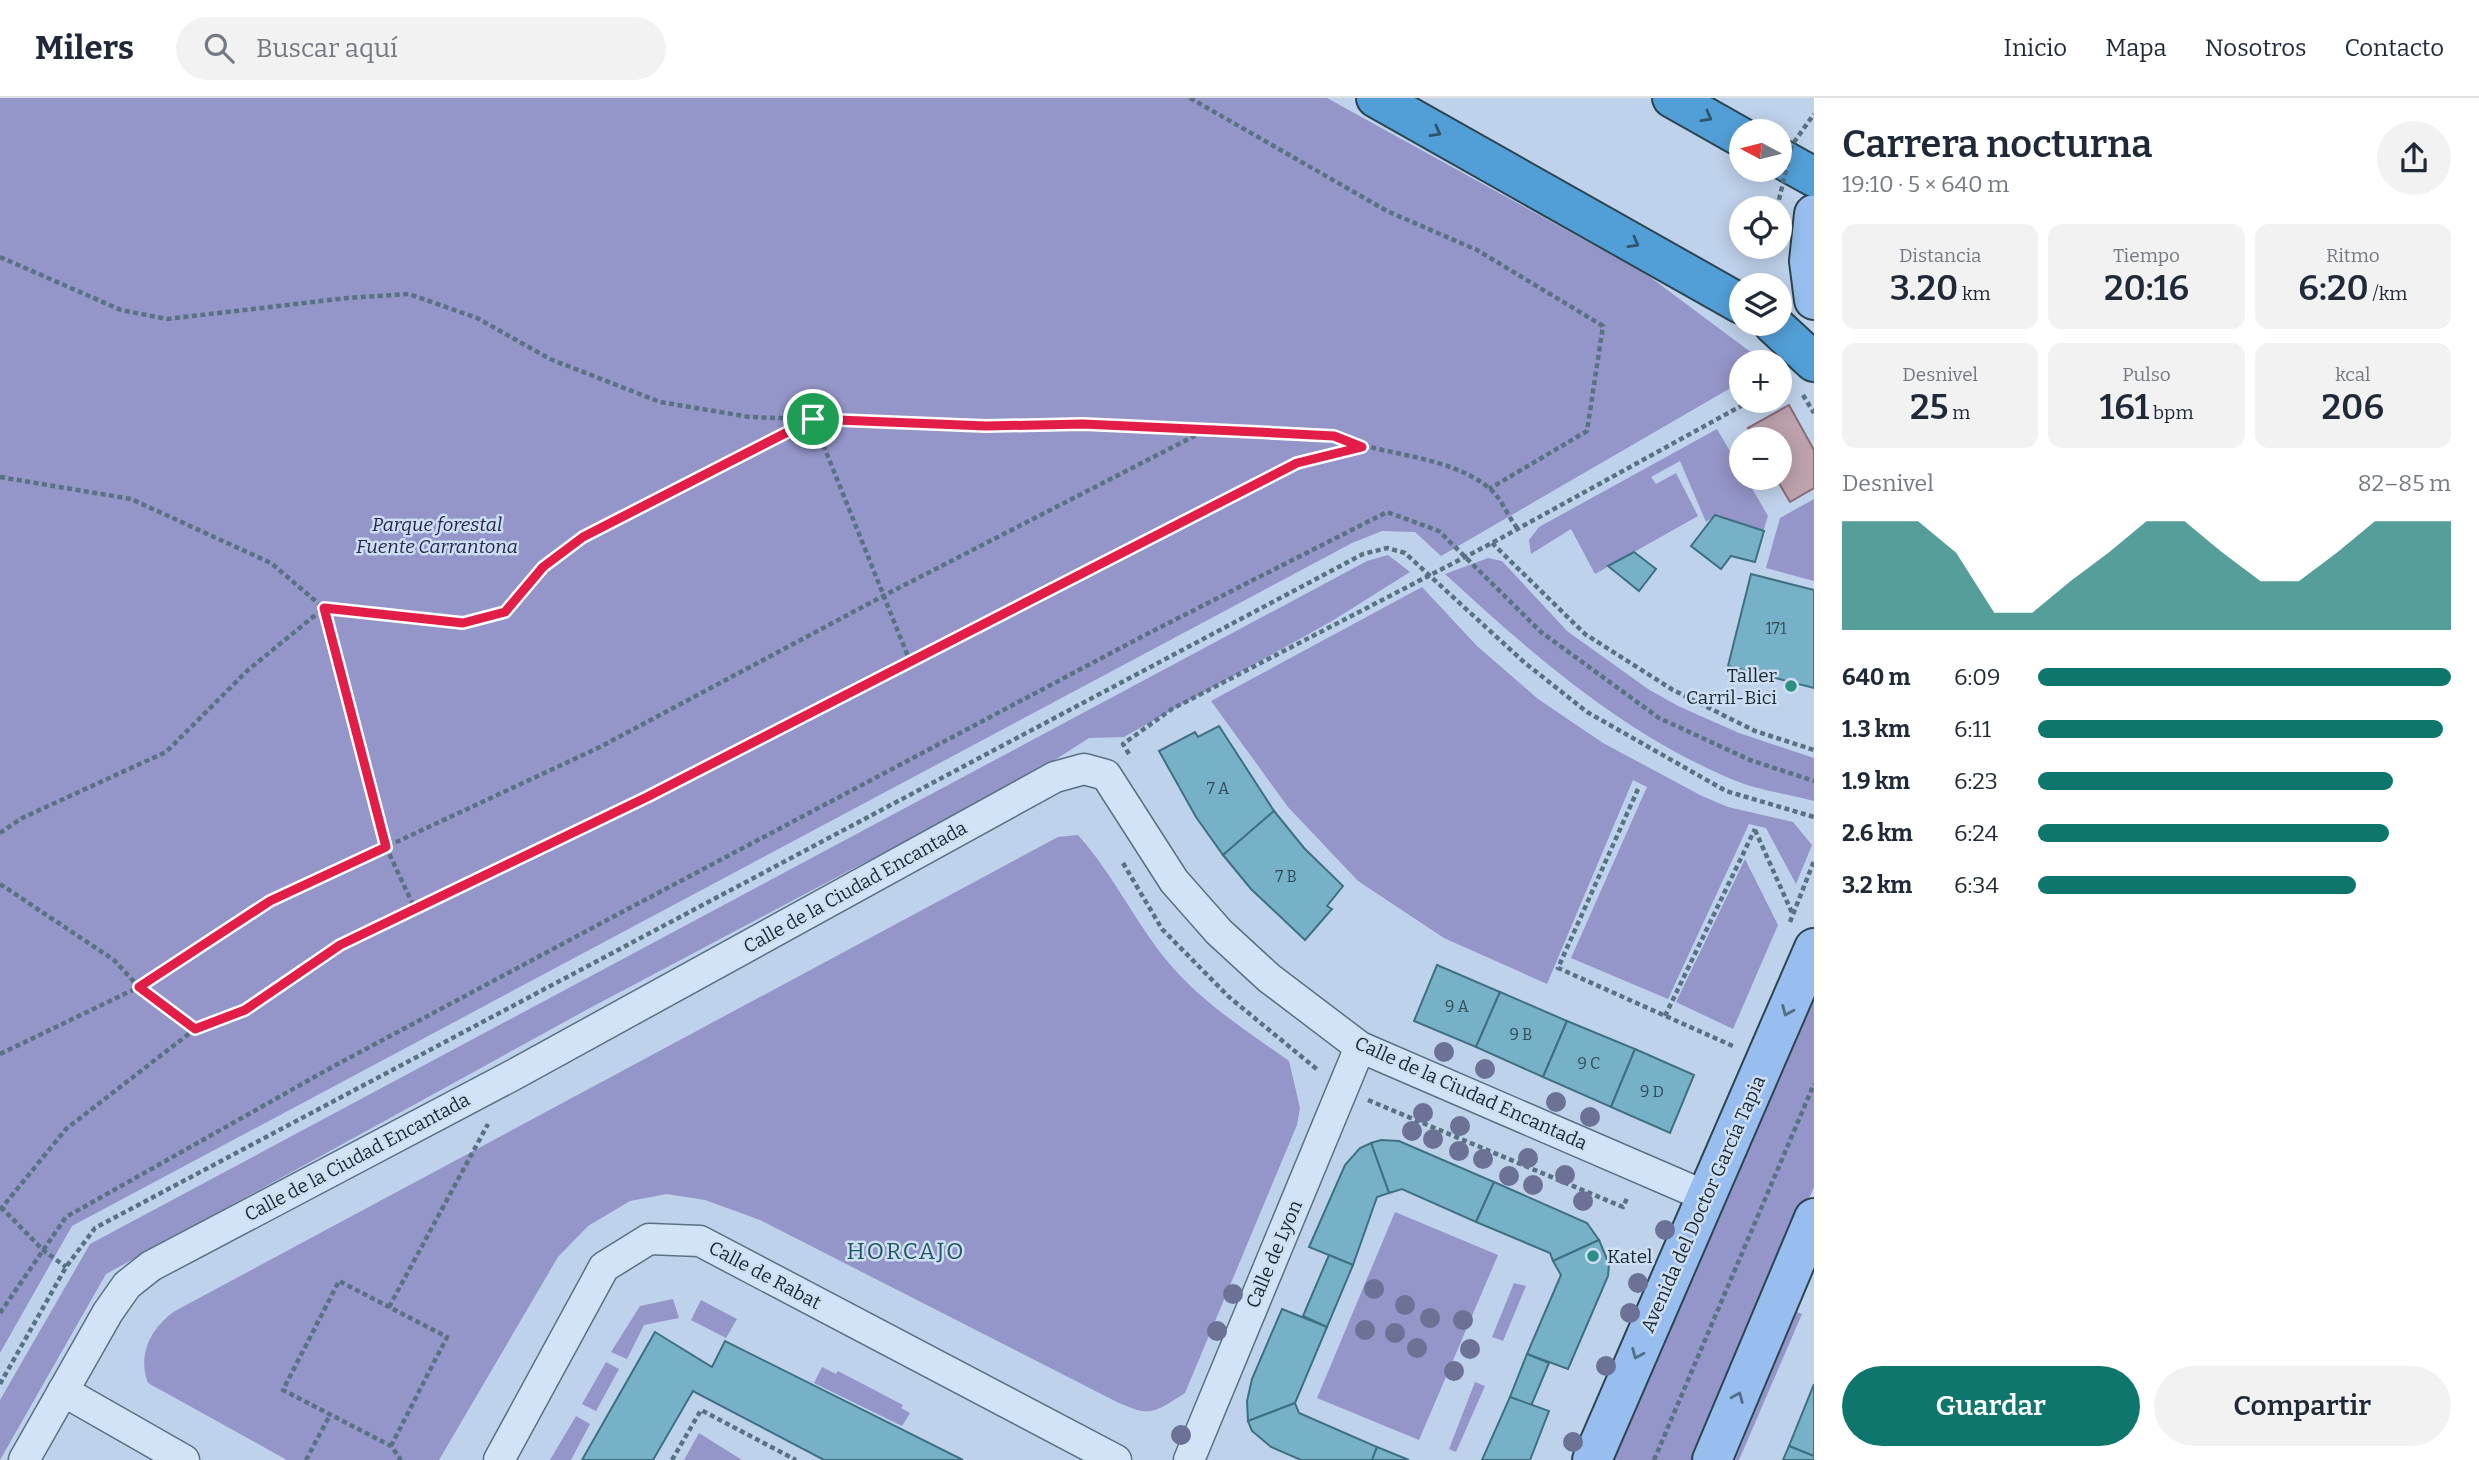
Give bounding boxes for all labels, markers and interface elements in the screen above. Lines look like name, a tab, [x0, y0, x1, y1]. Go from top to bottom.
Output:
search box	[176, 17, 666, 80]
text: Milers	[35, 28, 134, 68]
icon: search	[200, 29, 238, 67]
text: Buscar aquí	[256, 33, 398, 64]
text: Inicio	[2003, 34, 2067, 62]
text: Mapa	[2105, 34, 2167, 62]
text: Nosotros	[2205, 34, 2306, 62]
text: Contacto	[2344, 34, 2444, 62]
one-way arrow	[1700, 109, 1712, 122]
north arrow	[1729, 119, 1792, 182]
map controls	[1729, 119, 1792, 490]
text: Carrera nocturna	[1842, 121, 2152, 167]
button: share	[2377, 121, 2451, 195]
one-way arrow	[1428, 124, 1441, 137]
text: 19:10 · 5 × 640 m	[1842, 170, 2009, 198]
button: locate	[1729, 196, 1792, 259]
one-way arrow	[1626, 235, 1639, 248]
text: Distancia	[1899, 244, 1981, 267]
text: Tiempo	[2113, 244, 2180, 267]
text: Ritmo	[2326, 244, 2380, 267]
text: 3.20	[1890, 267, 1958, 309]
text: 20:16	[2104, 267, 2189, 309]
text: 6:20	[2298, 267, 2369, 309]
button: layers	[1729, 273, 1792, 336]
text: km	[1958, 282, 1991, 305]
text: /km	[2369, 282, 2407, 305]
button: +	[1729, 350, 1792, 413]
text: Desnivel	[1902, 363, 1978, 386]
text: Pulso	[2122, 363, 2171, 386]
text: kcal	[2335, 363, 2371, 386]
text: 25	[1910, 386, 1948, 428]
text: 161	[2099, 386, 2149, 428]
text: 206	[2322, 386, 2384, 428]
pin	[783, 389, 843, 449]
icon: arrive	[794, 400, 832, 438]
text: m	[1948, 401, 1970, 424]
text: bpm	[2149, 401, 2194, 424]
button: −	[1729, 427, 1792, 490]
text: Desnivel	[1842, 469, 1934, 497]
text: 82–85 m	[2358, 469, 2451, 497]
park label: Parque forestal Fuente Carrantona	[356, 513, 518, 558]
house number: 171	[1766, 619, 1787, 638]
text: 640 m	[1842, 663, 1910, 691]
text: 6:09	[1954, 663, 2001, 691]
place label: Taller Carril-Bici	[1686, 664, 1778, 709]
marker: Taller Carril-Bici	[1783, 678, 1799, 694]
text: 1.3 km	[1842, 715, 1910, 743]
text: 6:11	[1954, 715, 1991, 743]
text: 1.9 km	[1842, 767, 1910, 795]
text: 6:23	[1954, 767, 1998, 795]
house number: 7 A	[1207, 779, 1230, 798]
street label: Calle de la Ciudad Encantada	[739, 816, 971, 958]
text: 2.6 km	[1842, 819, 1913, 847]
text: 6:24	[1954, 819, 1998, 847]
house number: 7 B	[1275, 867, 1297, 886]
text: 3.2 km	[1842, 871, 1912, 899]
text: 6:34	[1954, 871, 1999, 899]
house number: 9 A	[1445, 997, 1470, 1016]
one-way arrow	[1782, 1005, 1796, 1017]
house number: 9 B	[1510, 1025, 1532, 1044]
street label: Calle de la Ciudad Encantada	[1351, 1031, 1591, 1155]
house number: 9 C	[1578, 1054, 1600, 1073]
street label: Avenida del Doctor García Tapia	[1636, 1071, 1770, 1336]
house number: 9 D	[1640, 1082, 1664, 1101]
street label: Calle de la Ciudad Encantada	[240, 1087, 474, 1226]
street label: Calle de Lyon	[1241, 1197, 1307, 1311]
street label: Calle de Rabat	[705, 1236, 825, 1314]
district label: HORCAJO	[847, 1237, 965, 1265]
place label: Katel	[1607, 1245, 1653, 1268]
marker: Katel	[1585, 1248, 1601, 1264]
one-way arrow	[1631, 1347, 1645, 1360]
button: Guardar	[1842, 1366, 2140, 1446]
button: Compartir	[2154, 1366, 2451, 1446]
one-way arrow	[1730, 1392, 1744, 1404]

